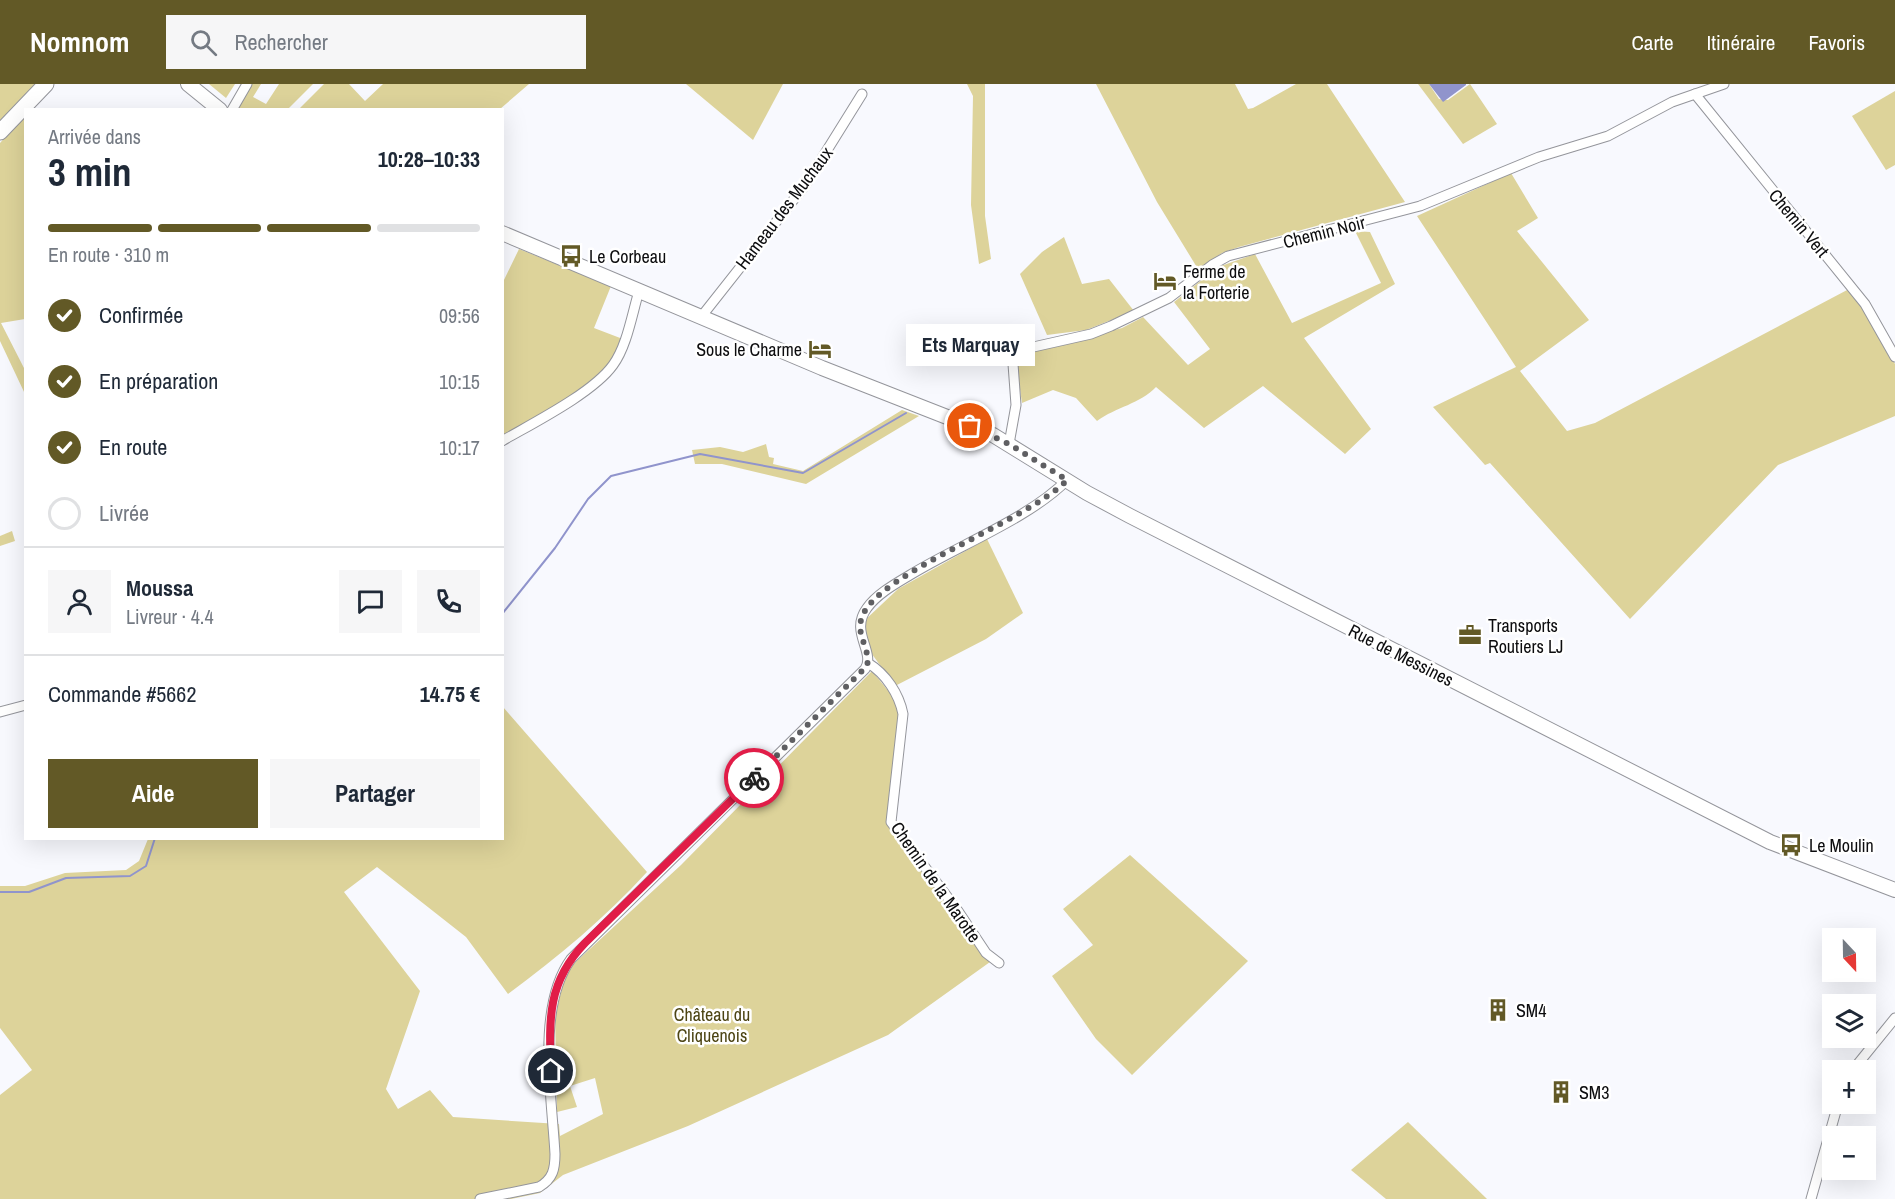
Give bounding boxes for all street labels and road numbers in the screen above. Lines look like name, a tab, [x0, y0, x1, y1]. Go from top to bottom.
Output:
street label: Hameau des Muchaux	[730, 141, 839, 274]
street label: Chemin Vert	[1763, 184, 1835, 262]
street label: Chemin Noir	[1280, 210, 1368, 254]
street label: Rue de Messines	[1344, 618, 1458, 692]
street label: Chemin de la Marotte	[885, 817, 987, 947]

